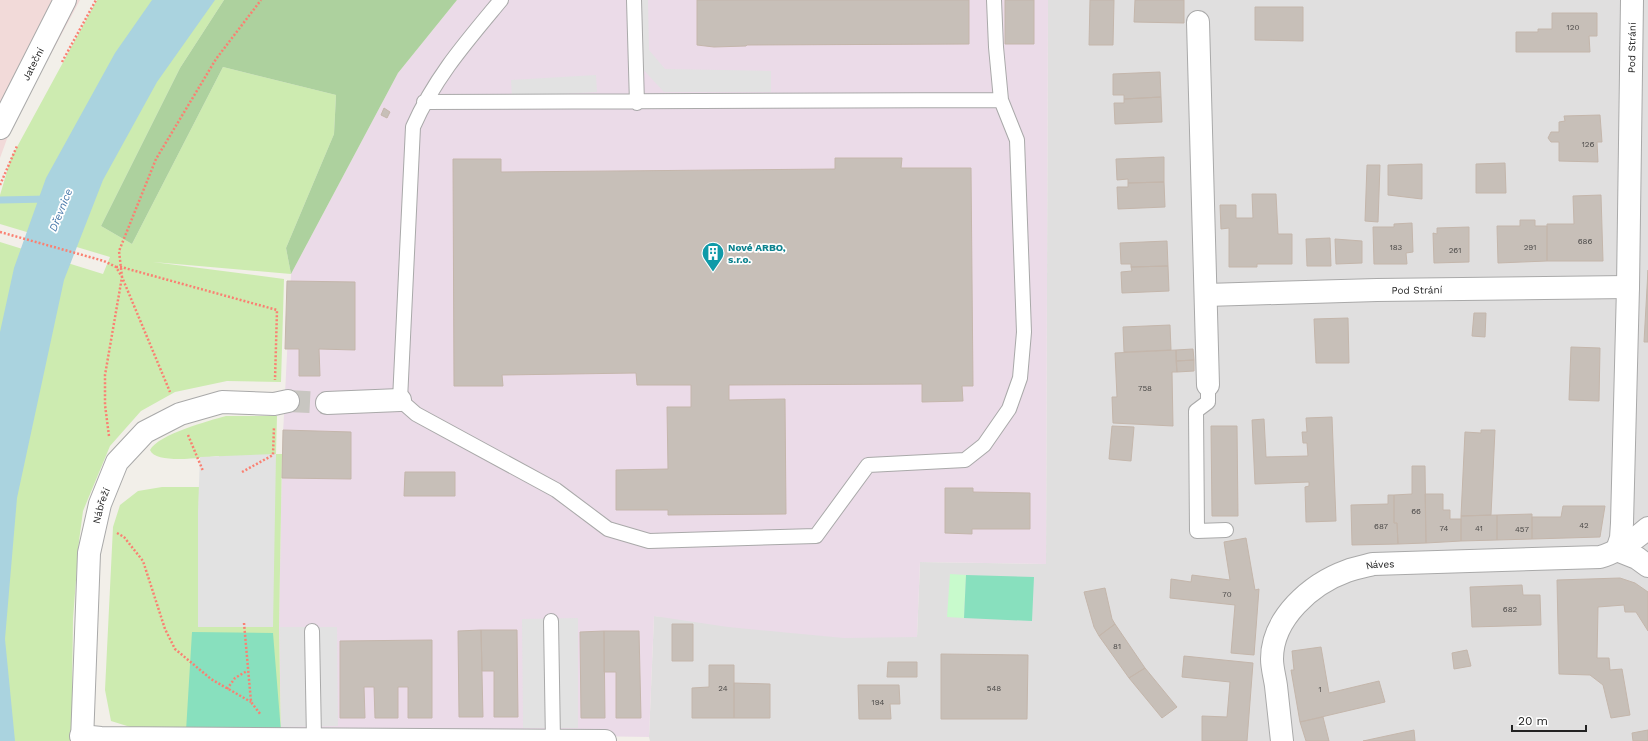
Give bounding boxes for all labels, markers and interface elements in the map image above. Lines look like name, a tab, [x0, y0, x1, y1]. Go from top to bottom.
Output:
street label: Pod Strání	[1625, 22, 1637, 73]
house number: 120	[1567, 23, 1579, 32]
street label: Jateční	[20, 45, 46, 82]
house number: 126	[1582, 140, 1594, 149]
water label: Dřevnice	[47, 187, 75, 233]
house number: 686	[1578, 237, 1592, 246]
building icon: Nové ARBO, s.r.o.	[700, 240, 726, 273]
place label: Nové ARBO, s.r.o.	[728, 242, 786, 265]
house number: 183	[1390, 243, 1403, 252]
house number: 291	[1524, 243, 1536, 252]
house number: 261	[1449, 246, 1461, 255]
street label: Pod Strání	[1391, 284, 1443, 295]
house number: 758	[1138, 384, 1152, 393]
street label: Nábřeží	[90, 486, 112, 525]
house number: 66	[1411, 507, 1421, 516]
house number: 42	[1579, 521, 1589, 530]
house number: 687	[1374, 522, 1388, 531]
house number: 74	[1440, 524, 1449, 533]
house number: 41	[1475, 524, 1483, 533]
house number: 457	[1515, 525, 1530, 534]
street label: Náves	[1365, 558, 1395, 571]
house number: 70	[1222, 590, 1232, 599]
house number: 682	[1503, 605, 1518, 614]
house number: 81	[1113, 642, 1121, 651]
house number: 24	[718, 684, 728, 693]
house number: 548	[987, 684, 1001, 693]
house number: 1	[1318, 685, 1322, 694]
house number: 194	[872, 698, 885, 707]
scale bar	[1512, 707, 1586, 733]
text: 20 m	[1518, 714, 1548, 728]

